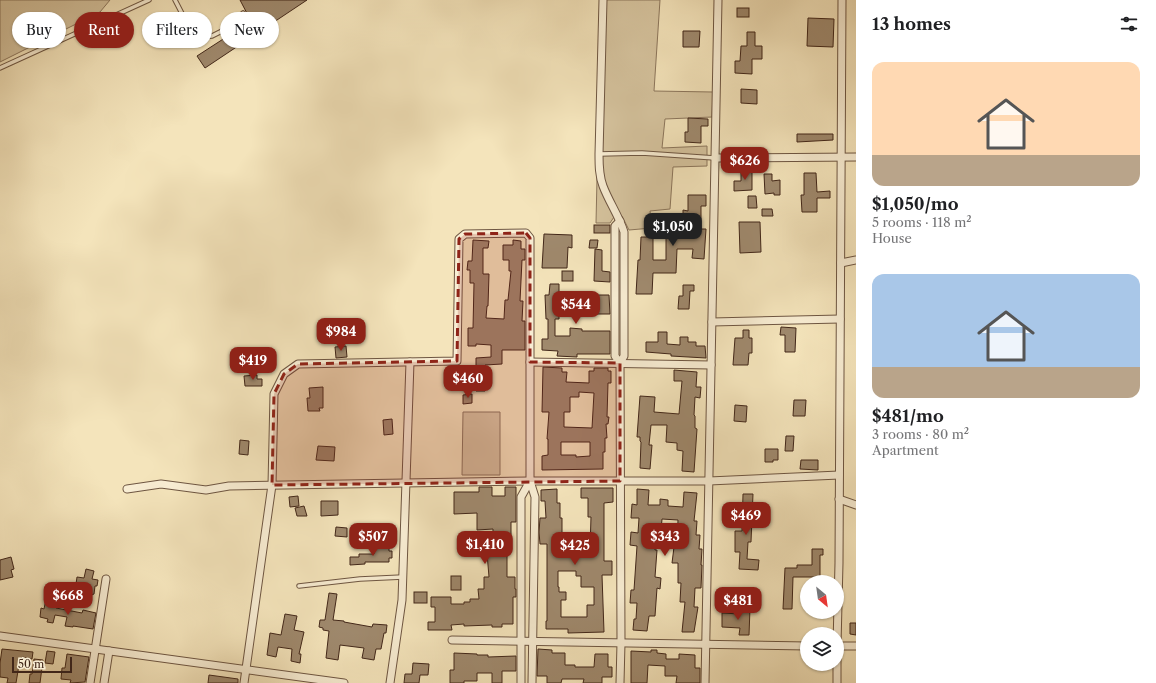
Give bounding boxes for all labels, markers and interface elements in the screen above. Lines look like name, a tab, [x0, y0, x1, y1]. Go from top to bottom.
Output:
chip: Buy	[12, 12, 66, 48]
chip: Rent	[74, 12, 134, 48]
chip: Filters	[142, 12, 212, 48]
chip: New	[220, 12, 279, 48]
icon: filters	[1118, 13, 1140, 35]
text: 13 homes	[872, 14, 951, 34]
icon: home	[970, 88, 1042, 160]
pin: $626	[721, 147, 769, 181]
text: $626	[730, 152, 760, 168]
text: $1,050/mo	[872, 194, 959, 214]
pin: $1,050	[640, 213, 706, 247]
text: 5 rooms · 118 m²	[872, 214, 972, 230]
text: $1,050	[653, 218, 693, 234]
text: House	[872, 230, 912, 246]
pin: $544	[552, 291, 600, 325]
text: $544	[561, 296, 591, 312]
icon: home	[970, 300, 1042, 372]
pin: $984	[317, 318, 365, 352]
text: $984	[326, 323, 356, 339]
pin: $419	[229, 347, 277, 381]
text: $419	[239, 352, 267, 368]
pin: $460	[444, 365, 492, 399]
text: $460	[452, 370, 484, 386]
text: $481/mo	[872, 406, 944, 426]
text: 3 rooms · 80 m²	[872, 426, 969, 442]
text: Apartment	[872, 442, 939, 458]
pin: $469	[722, 502, 770, 536]
text: $469	[731, 507, 761, 523]
pin: $507	[349, 523, 397, 557]
pin: $343	[641, 523, 689, 557]
text: $507	[358, 528, 388, 544]
text: $343	[650, 528, 680, 544]
pin: $1,410	[452, 531, 518, 565]
pin: $425	[551, 532, 599, 566]
text: $1,410	[466, 536, 504, 552]
text: $425	[560, 537, 590, 553]
north arrow	[800, 575, 844, 619]
map controls	[800, 575, 844, 671]
pin: $668	[44, 582, 92, 616]
text: $668	[53, 587, 83, 603]
pin: $481	[714, 587, 762, 621]
text: $481	[724, 592, 752, 608]
button: layers	[800, 627, 844, 671]
scale bar	[12, 655, 72, 674]
text: 50 m	[18, 657, 44, 671]

